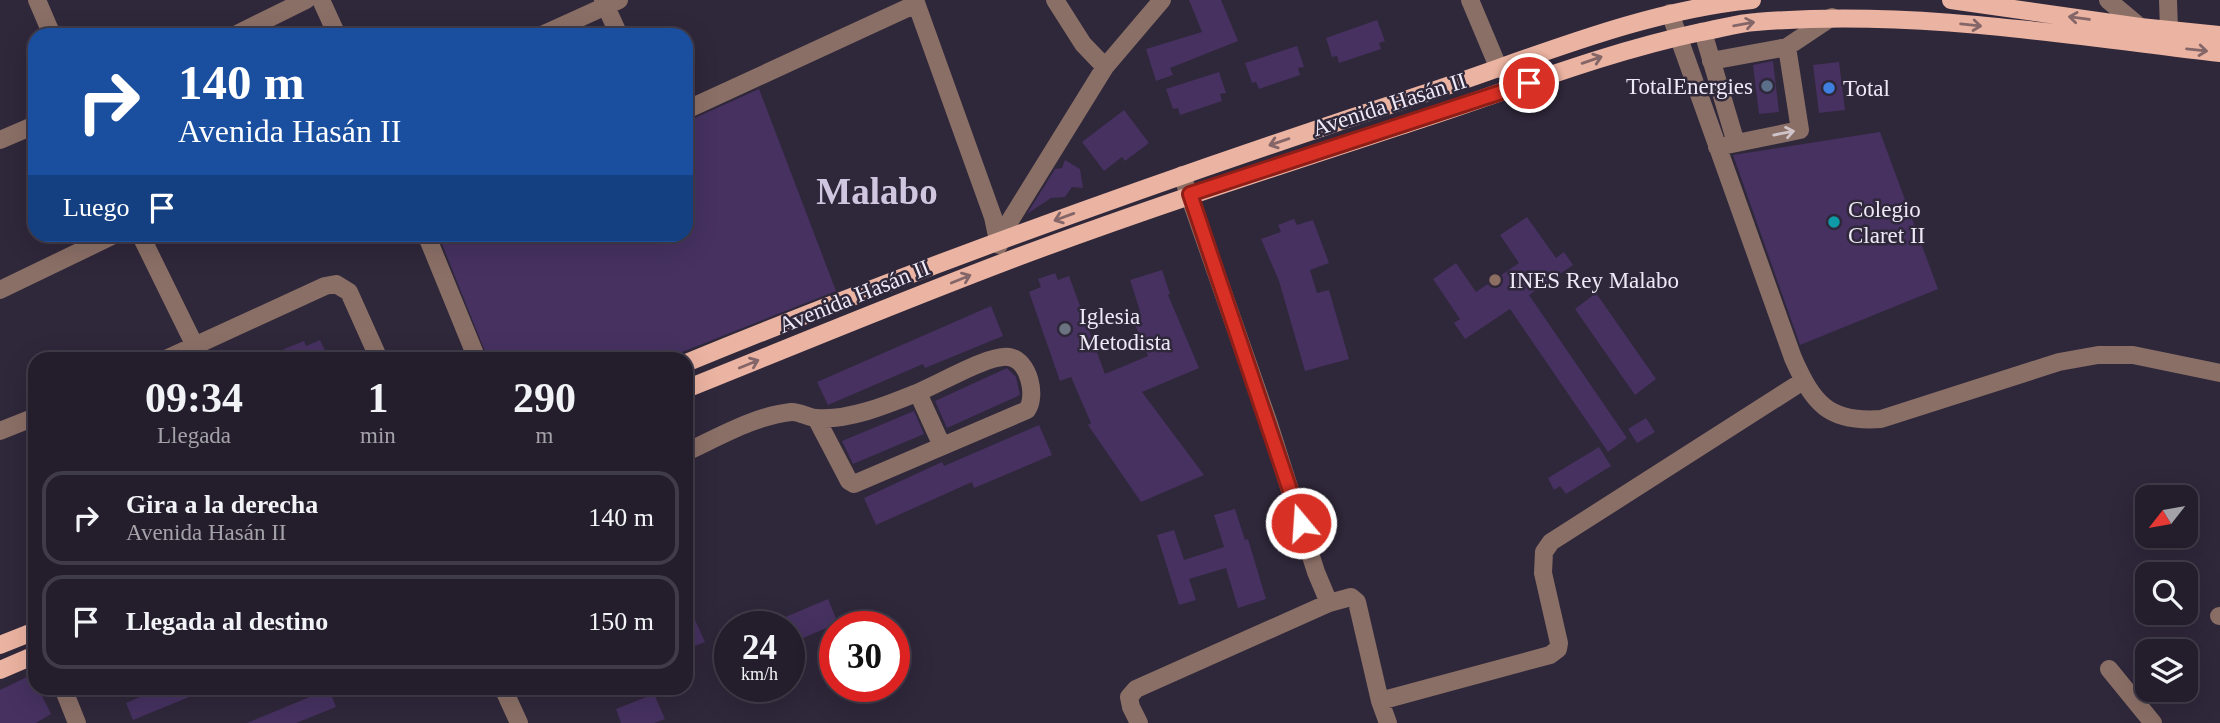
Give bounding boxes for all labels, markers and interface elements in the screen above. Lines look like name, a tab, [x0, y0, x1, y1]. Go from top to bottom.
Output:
one-way arrow	[2068, 11, 2091, 24]
one-way arrow	[1732, 17, 1755, 30]
one-way arrow	[1959, 19, 1982, 32]
one-way arrow	[2185, 44, 2208, 57]
pin	[1499, 53, 1559, 113]
one-way arrow	[1581, 53, 1603, 66]
text: 140 m	[178, 55, 305, 110]
icon: right	[63, 56, 154, 147]
icon: arrive	[1510, 64, 1548, 102]
street label: Avenida Hasán II	[1309, 68, 1469, 141]
place label: TotalEnergies	[1626, 74, 1753, 99]
place label: Total	[1843, 76, 1890, 101]
marker: TotalEnergies	[1759, 78, 1775, 94]
marker: Total	[1821, 80, 1837, 96]
text: Avenida Hasán II	[178, 113, 401, 149]
one-way arrow	[1772, 126, 1795, 140]
one-way arrow	[1269, 137, 1291, 149]
district label: Malabo	[816, 171, 938, 212]
icon: arrive	[143, 189, 181, 227]
text: Luego	[63, 193, 129, 222]
place label: Colegio Claret II	[1848, 197, 1925, 248]
one-way arrow	[1054, 212, 1076, 224]
marker: Colegio Claret II	[1826, 214, 1842, 230]
street label: Avenida Hasán II	[775, 255, 933, 338]
place label: INES Rey Malabo	[1509, 268, 1679, 293]
one-way arrow	[949, 272, 971, 285]
marker: INES Rey Malabo	[1487, 272, 1503, 288]
place label: Iglesia Metodista	[1079, 304, 1171, 355]
marker: Iglesia Metodista	[1057, 321, 1073, 337]
one-way arrow	[738, 356, 760, 369]
text: 09:34	[145, 375, 243, 421]
text: 1	[367, 375, 388, 421]
text: 290	[513, 375, 576, 421]
text: Llegada	[157, 423, 231, 448]
text: min	[360, 423, 396, 448]
text: m	[535, 423, 553, 448]
north arrow	[2135, 485, 2198, 548]
map controls	[2135, 485, 2198, 702]
position arrow	[1264, 486, 1338, 560]
text: Gira a la derecha	[126, 490, 318, 519]
icon: right	[67, 499, 105, 537]
text: 140 m	[588, 503, 654, 532]
text: Avenida Hasán II	[126, 520, 287, 545]
button: search	[2135, 562, 2198, 625]
icon: arrive	[67, 603, 105, 641]
text: Llegada al destino	[126, 607, 328, 636]
text: 150 m	[588, 607, 654, 636]
speed limit sign: 30	[819, 611, 910, 702]
text: 24	[742, 628, 777, 667]
button: layers	[2135, 639, 2198, 702]
text: km/h	[741, 664, 778, 684]

